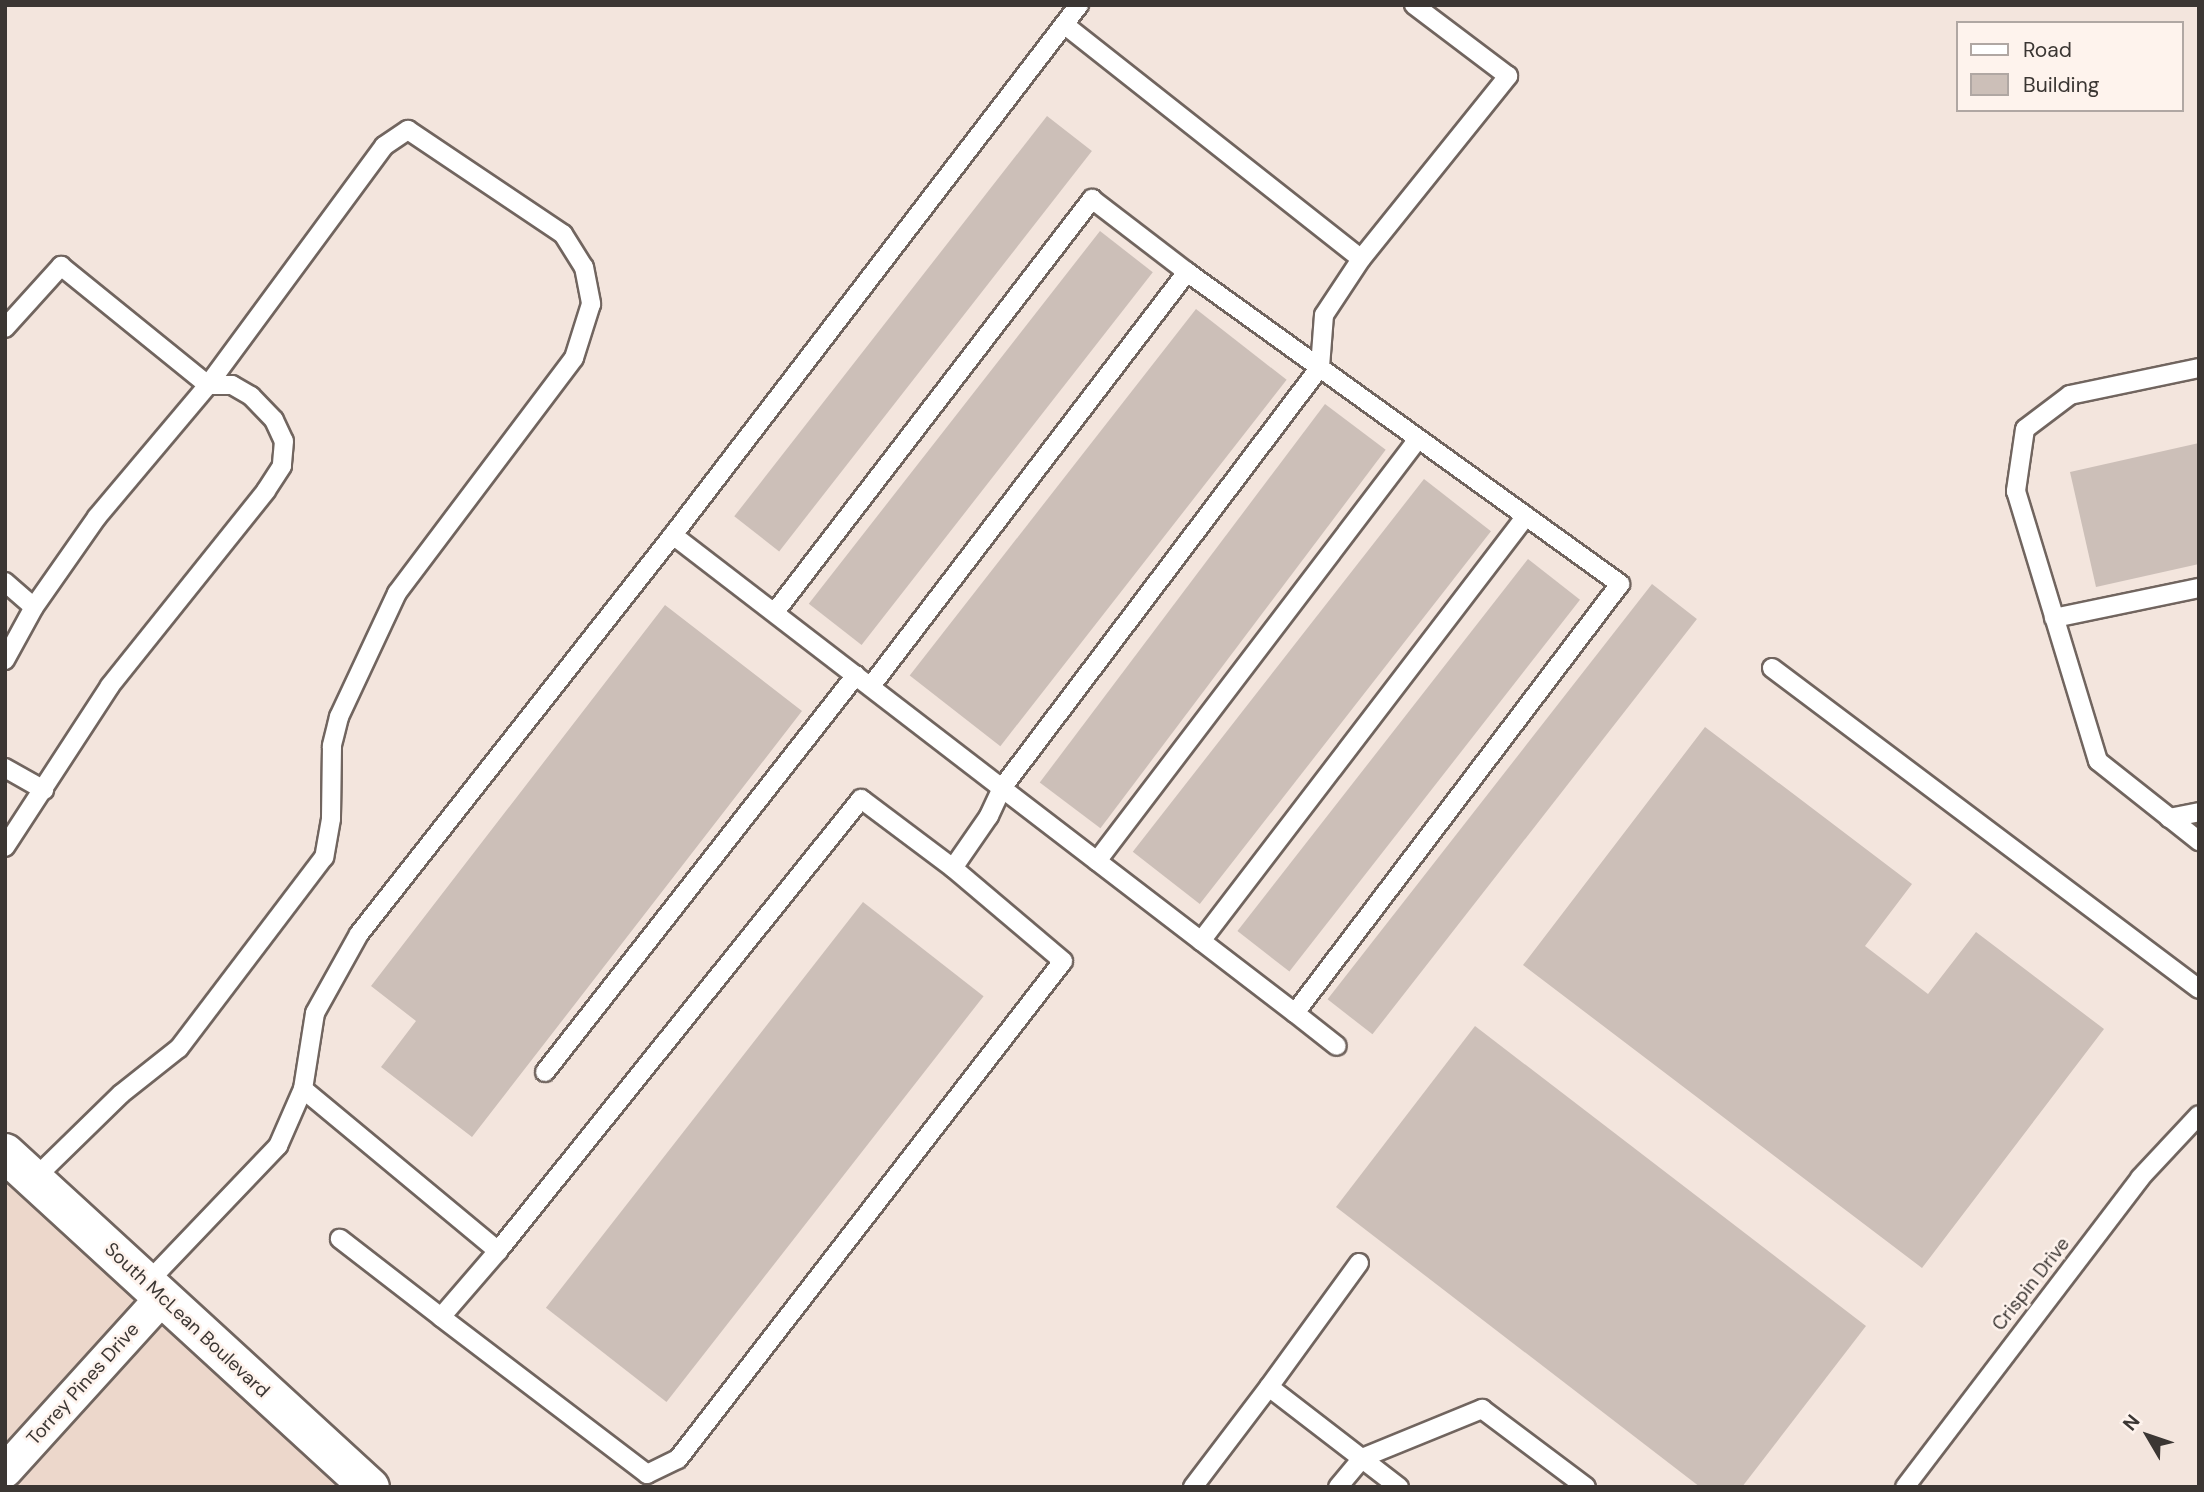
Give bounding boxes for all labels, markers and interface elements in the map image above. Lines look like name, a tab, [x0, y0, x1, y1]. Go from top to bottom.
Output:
legend	[1955, 21, 2183, 112]
text: Road	[2023, 36, 2072, 64]
text: Building	[2023, 71, 2099, 99]
street label: Crispin Drive	[1987, 1233, 2075, 1335]
street label: South McLean Boulevard	[100, 1238, 274, 1402]
street label: Torrey Pines Drive	[22, 1318, 144, 1450]
north arrow	[2113, 1401, 2183, 1471]
text: N	[2117, 1409, 2145, 1436]

